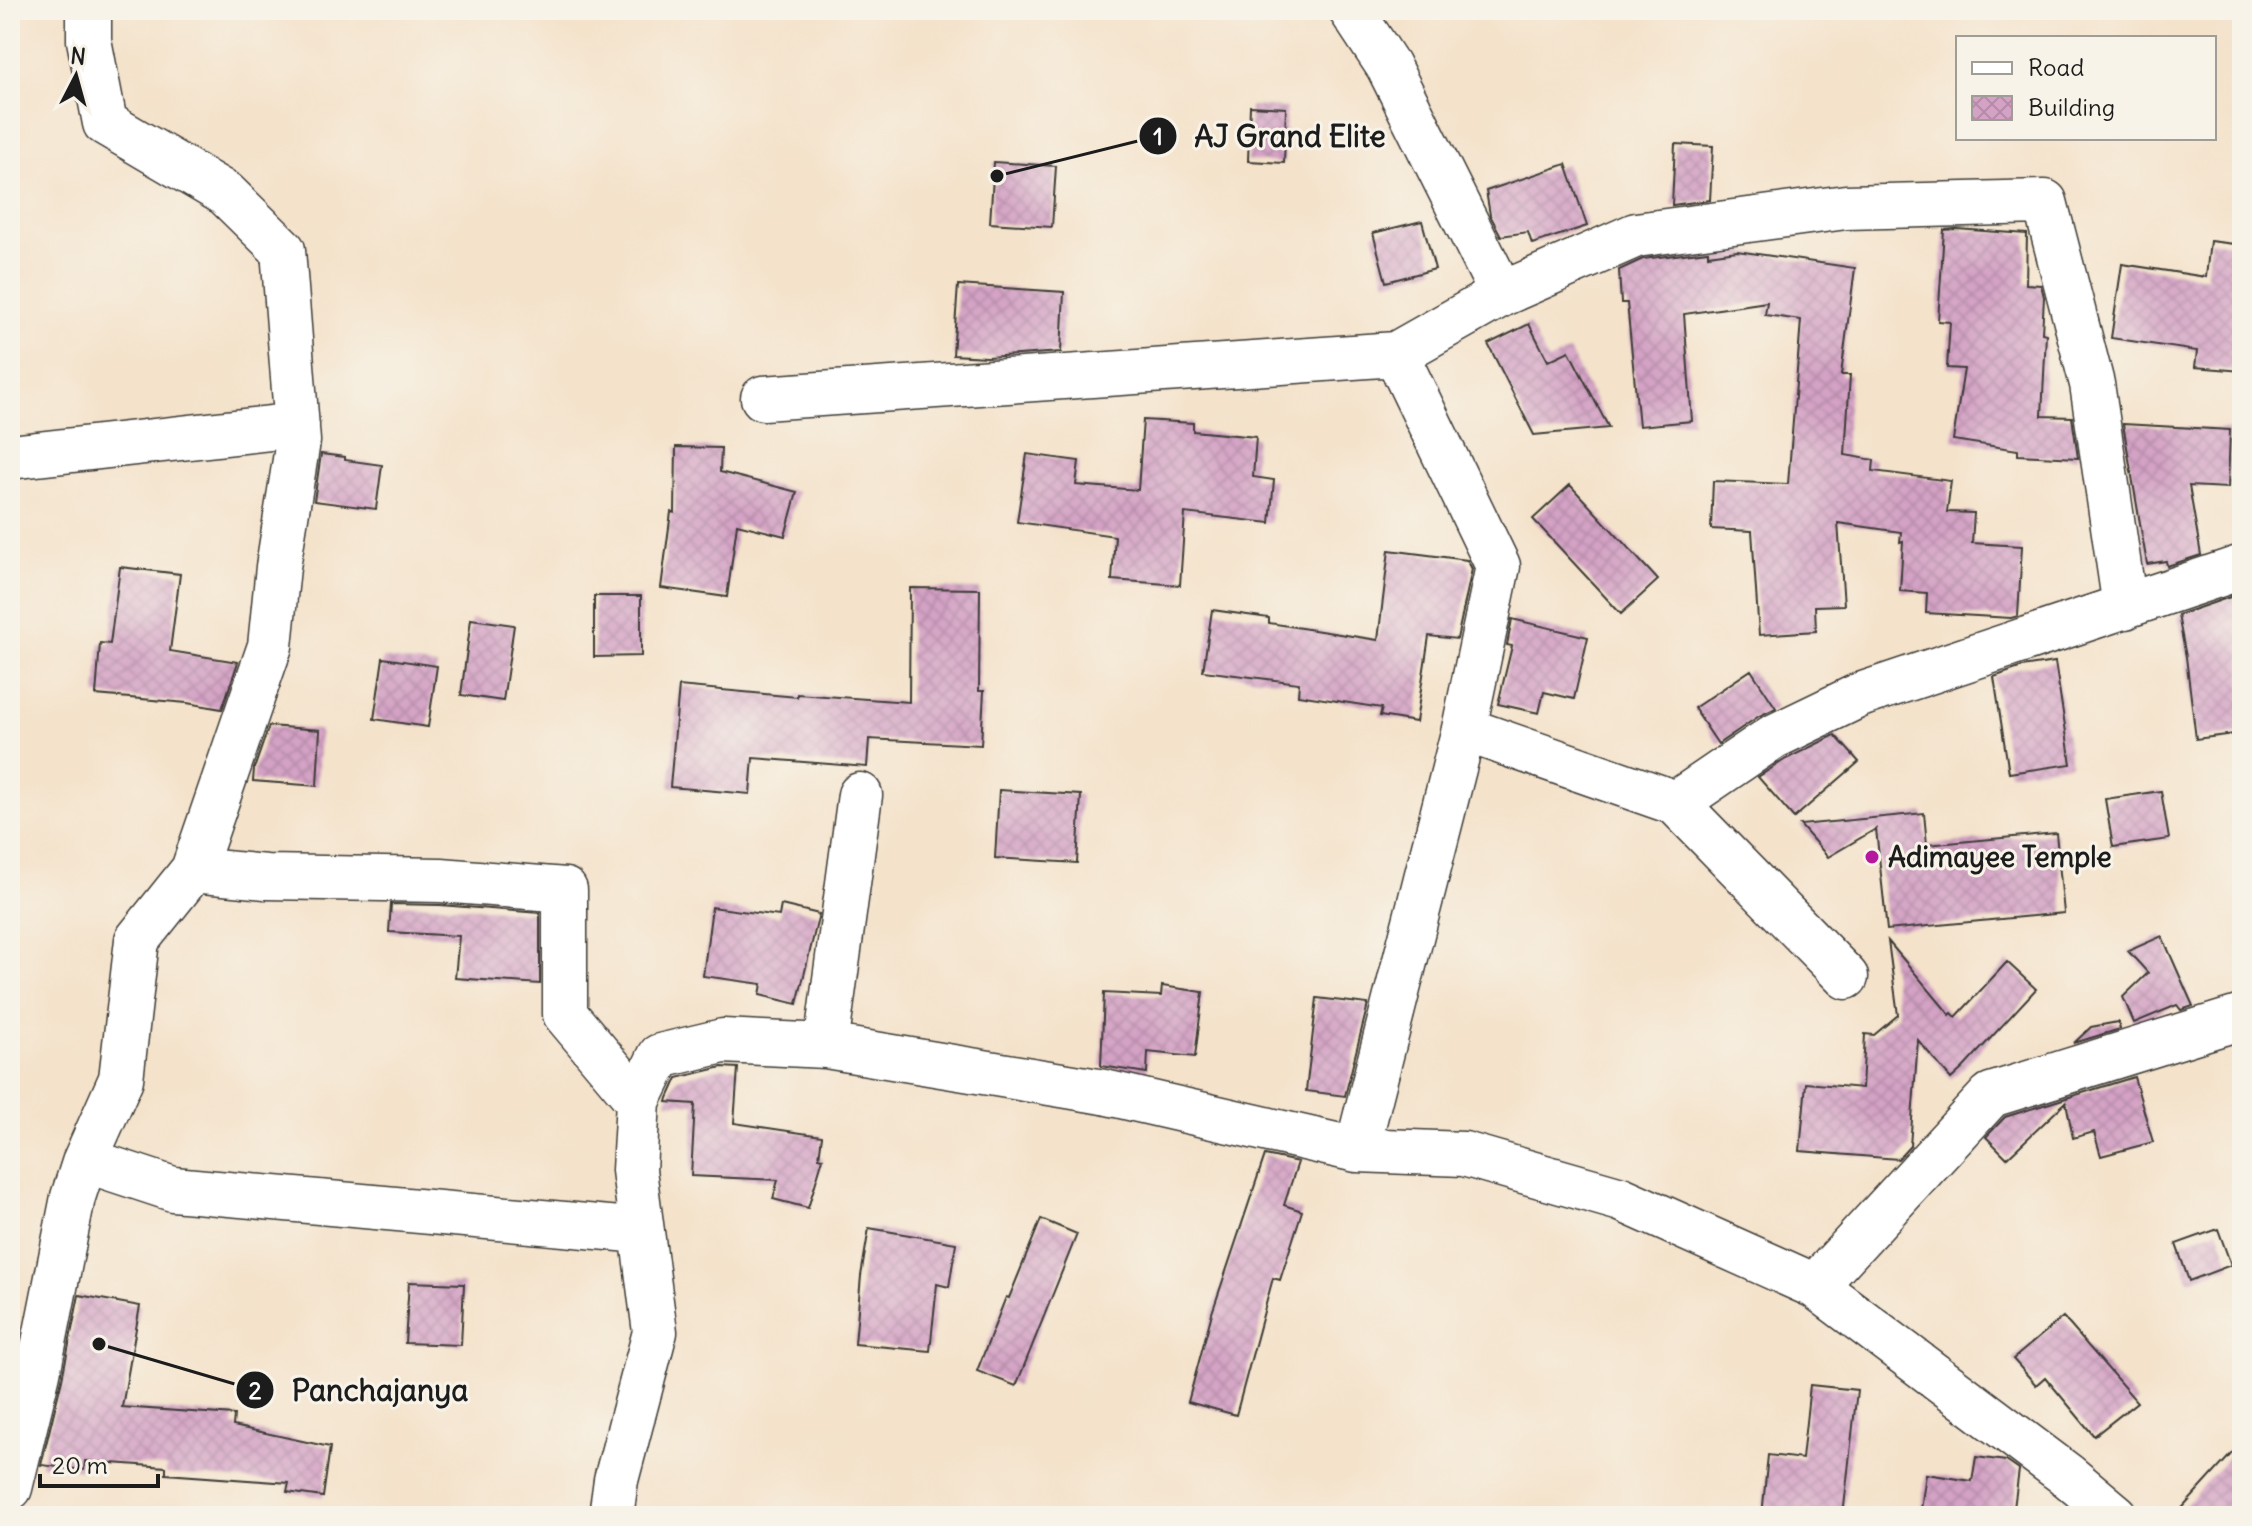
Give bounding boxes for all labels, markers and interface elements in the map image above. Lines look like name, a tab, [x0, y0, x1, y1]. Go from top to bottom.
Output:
north arrow	[36, 36, 116, 116]
legend	[1956, 36, 2216, 140]
text: N	[69, 41, 87, 71]
text: Road	[2028, 52, 2084, 82]
text: Building	[2028, 92, 2115, 122]
callout: AJ Grand Elite	[1138, 109, 1402, 163]
text: AJ Grand Elite	[1194, 117, 1386, 155]
text: 1	[1153, 121, 1163, 151]
place label: Adimayee Temple	[1888, 839, 2112, 875]
marker: Adimayee Temple	[1863, 848, 1881, 866]
callout: Panchajanya	[235, 1363, 484, 1417]
text: Panchajanya	[292, 1371, 468, 1409]
text: 2	[248, 1375, 262, 1405]
scale bar	[40, 1438, 158, 1488]
text: 20 m	[52, 1450, 108, 1480]

